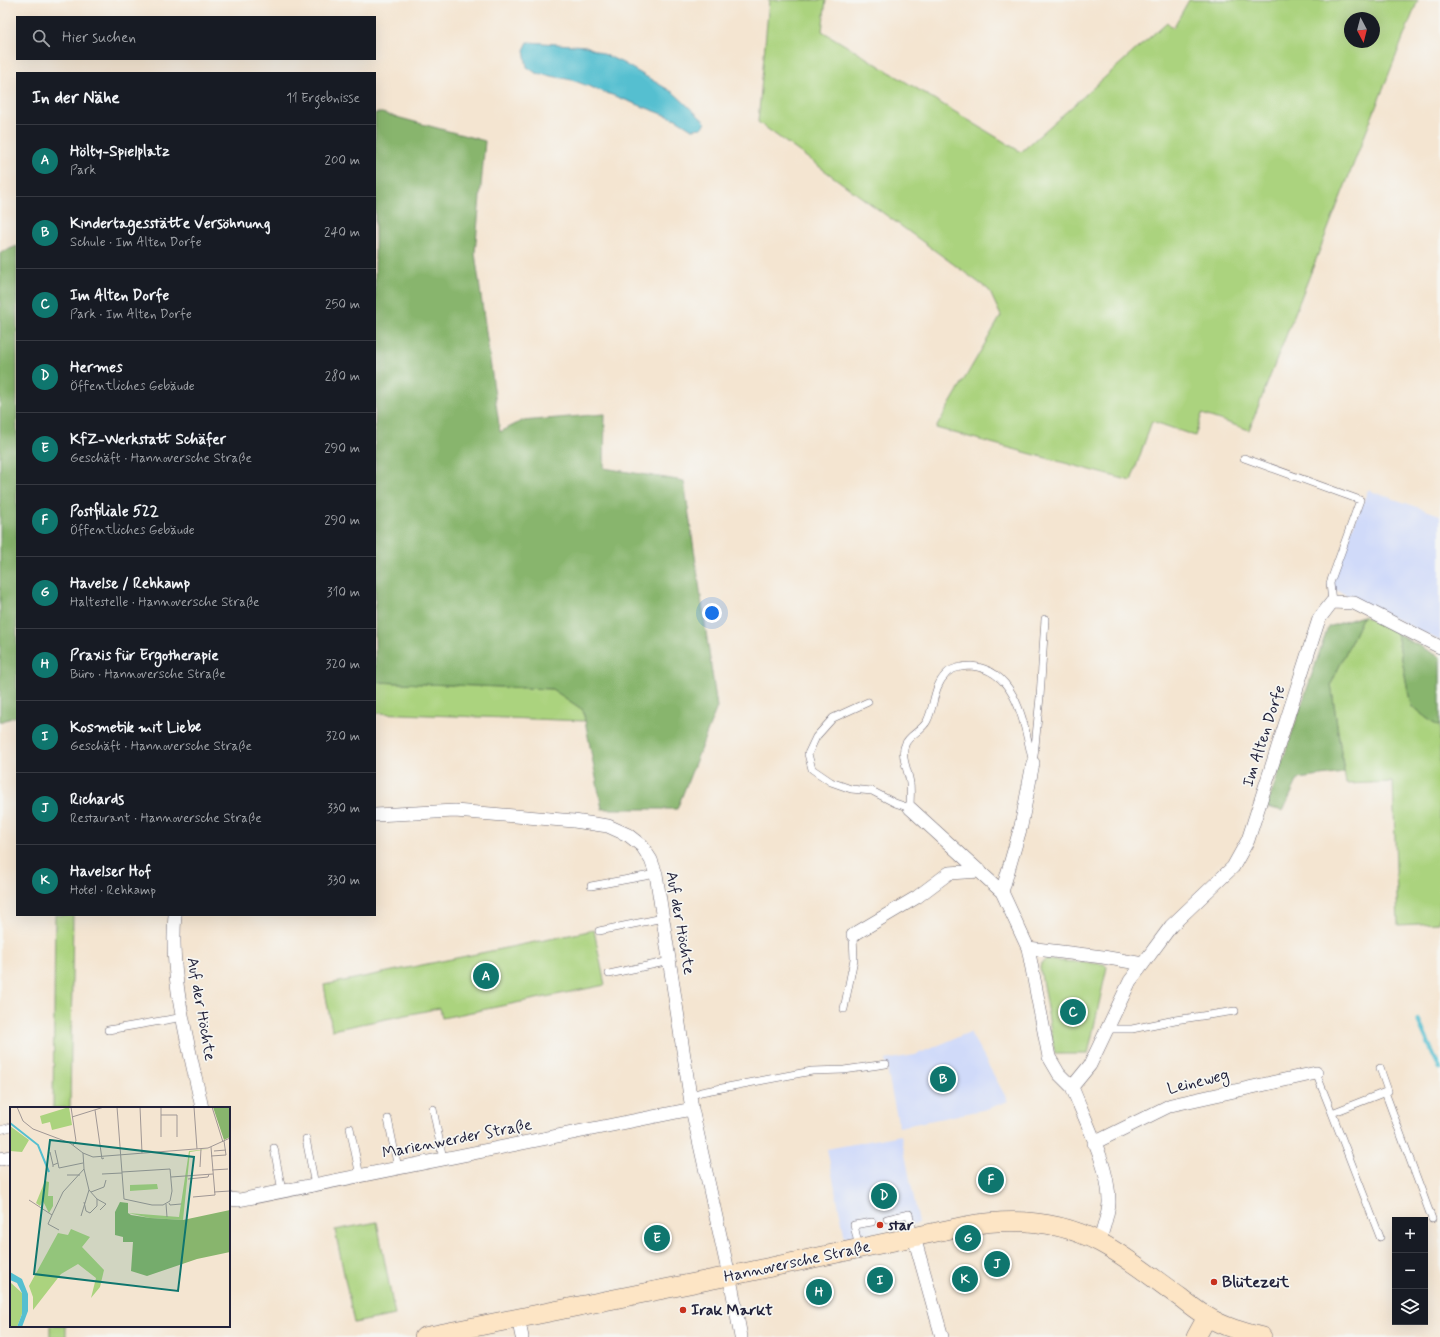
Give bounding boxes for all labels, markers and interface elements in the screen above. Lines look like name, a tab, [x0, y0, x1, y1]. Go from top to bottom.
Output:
north arrow	[1344, 12, 1380, 48]
search box	[16, 16, 376, 60]
icon: search	[30, 27, 52, 49]
text: Hier suchen	[62, 28, 136, 48]
text: In der Nähe	[32, 87, 120, 109]
text: 11 Ergebnisse	[286, 90, 360, 107]
text: Hölty-Spielplatz	[70, 142, 170, 162]
text: A	[41, 152, 49, 169]
text: 200 m	[325, 152, 360, 169]
text: Park	[70, 162, 96, 179]
text: Kindertagesstätte Versöhnung	[70, 214, 271, 234]
text: B	[41, 224, 49, 241]
text: 240 m	[324, 224, 360, 241]
text: Schule · Im Alten Dorfe	[70, 234, 202, 251]
text: Im Alten Dorfe	[70, 286, 169, 306]
text: C	[40, 296, 50, 313]
text: 250 m	[325, 296, 360, 313]
text: Park · Im Alten Dorfe	[70, 306, 192, 323]
text: Hermes	[70, 358, 123, 378]
text: D	[41, 368, 49, 385]
text: 280 m	[325, 368, 360, 385]
text: Öffentliches Gebäude	[70, 378, 195, 395]
text: KfZ-Werkstatt Schäfer	[70, 430, 226, 450]
text: E	[41, 440, 49, 457]
text: 290 m	[324, 440, 360, 457]
text: Geschäft · Hannoversche Straße	[70, 450, 252, 467]
text: Postfiliale 522	[70, 502, 159, 522]
text: F	[42, 512, 48, 529]
text: 290 m	[324, 512, 360, 529]
text: Öffentliches Gebäude	[70, 522, 195, 539]
text: Havelse / Rehkamp	[70, 574, 190, 594]
text: G	[41, 584, 49, 601]
text: 310 m	[327, 584, 360, 601]
text: Haltestelle · Hannoversche Straße	[70, 594, 259, 611]
your location	[702, 603, 722, 623]
text: Praxis für Ergotherapie	[70, 646, 219, 666]
text: H	[41, 656, 49, 673]
text: 320 m	[326, 656, 360, 673]
text: Büro · Hannoversche Straße	[70, 666, 226, 683]
street label: Im Alten Dorfe	[1238, 682, 1290, 790]
text: Kosmetik mit Liebe	[70, 718, 201, 738]
text: I	[42, 728, 48, 745]
text: 320 m	[326, 728, 360, 745]
text: Geschäft · Hannoversche Straße	[70, 738, 252, 755]
text: Richards	[70, 790, 124, 810]
text: J	[41, 800, 49, 817]
text: 330 m	[327, 800, 360, 817]
text: Restaurant · Hannoversche Straße	[70, 810, 262, 827]
text: Havelser Hof	[70, 862, 151, 882]
street label: Auf der Höchte	[661, 870, 699, 976]
text: K	[40, 872, 50, 889]
text: 330 m	[327, 872, 360, 889]
text: Hotel · Rehkamp	[70, 882, 156, 899]
street label: Auf der Höchte	[182, 956, 220, 1062]
pin: A	[473, 961, 499, 991]
pin: C	[1060, 997, 1086, 1027]
pin: B	[930, 1064, 956, 1094]
street label: Leineweg	[1165, 1064, 1231, 1101]
inset map	[10, 1107, 230, 1327]
street label: Marienwerder Straße	[380, 1114, 534, 1164]
pin: F	[978, 1165, 1004, 1195]
pin: D	[871, 1181, 897, 1211]
place label: star	[888, 1215, 914, 1236]
map controls	[1392, 1217, 1428, 1325]
button: +	[1392, 1217, 1428, 1253]
marker: star	[875, 1220, 885, 1230]
pin: E	[644, 1223, 670, 1253]
pin: G	[955, 1223, 981, 1253]
street label: Hannoversche Straße	[722, 1236, 872, 1288]
pin: J	[984, 1249, 1010, 1279]
button: −	[1392, 1253, 1428, 1289]
pin: K	[952, 1264, 978, 1294]
pin: I	[867, 1265, 893, 1295]
place label: Blütezeit	[1222, 1272, 1290, 1293]
pin: H	[806, 1277, 832, 1307]
marker: Blütezeit	[1209, 1277, 1219, 1287]
button: layers	[1392, 1289, 1428, 1325]
place label: Irak Markt	[691, 1300, 773, 1321]
marker: Irak Markt	[678, 1305, 688, 1315]

